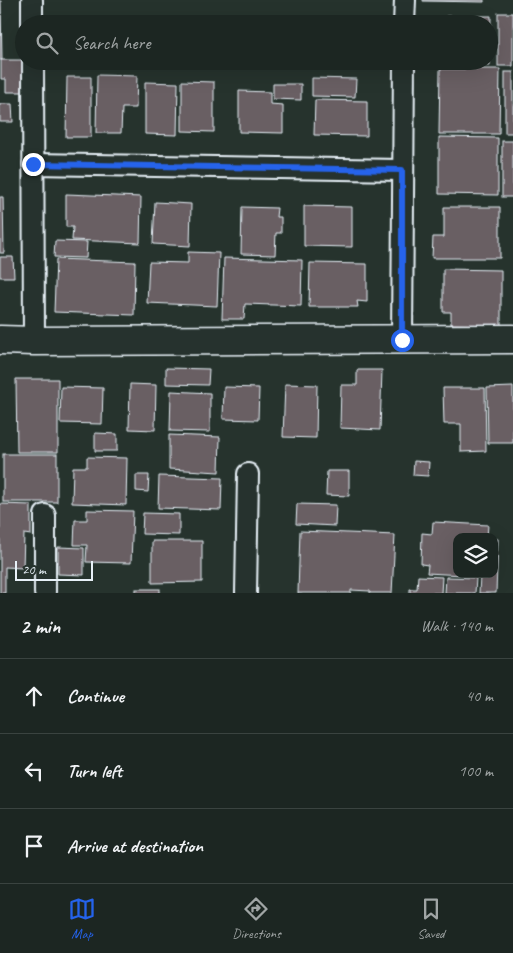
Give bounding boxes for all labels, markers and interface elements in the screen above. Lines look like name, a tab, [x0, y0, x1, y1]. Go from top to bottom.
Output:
search box	[15, 15, 498, 70]
icon: search	[33, 29, 61, 57]
text: Search here	[73, 31, 150, 55]
route end	[22, 153, 45, 176]
route start	[391, 329, 414, 352]
map controls	[453, 533, 498, 578]
button: layers	[453, 533, 498, 578]
scale bar	[15, 558, 92, 581]
text: 20 m	[22, 561, 46, 578]
text: 2 min	[20, 613, 60, 639]
text: Walk · 140 m	[421, 616, 493, 636]
icon: ahead	[20, 682, 48, 710]
text: Continue	[67, 684, 124, 708]
text: 40 m	[466, 686, 493, 706]
icon: left	[20, 757, 48, 785]
text: Turn left	[67, 759, 122, 783]
text: 100 m	[459, 761, 493, 781]
icon: arrive	[20, 832, 48, 860]
text: Arrive at destination	[67, 834, 203, 858]
tab: Map	[68, 895, 96, 942]
tab: Directions	[232, 895, 281, 942]
tab: Saved	[417, 895, 445, 942]

